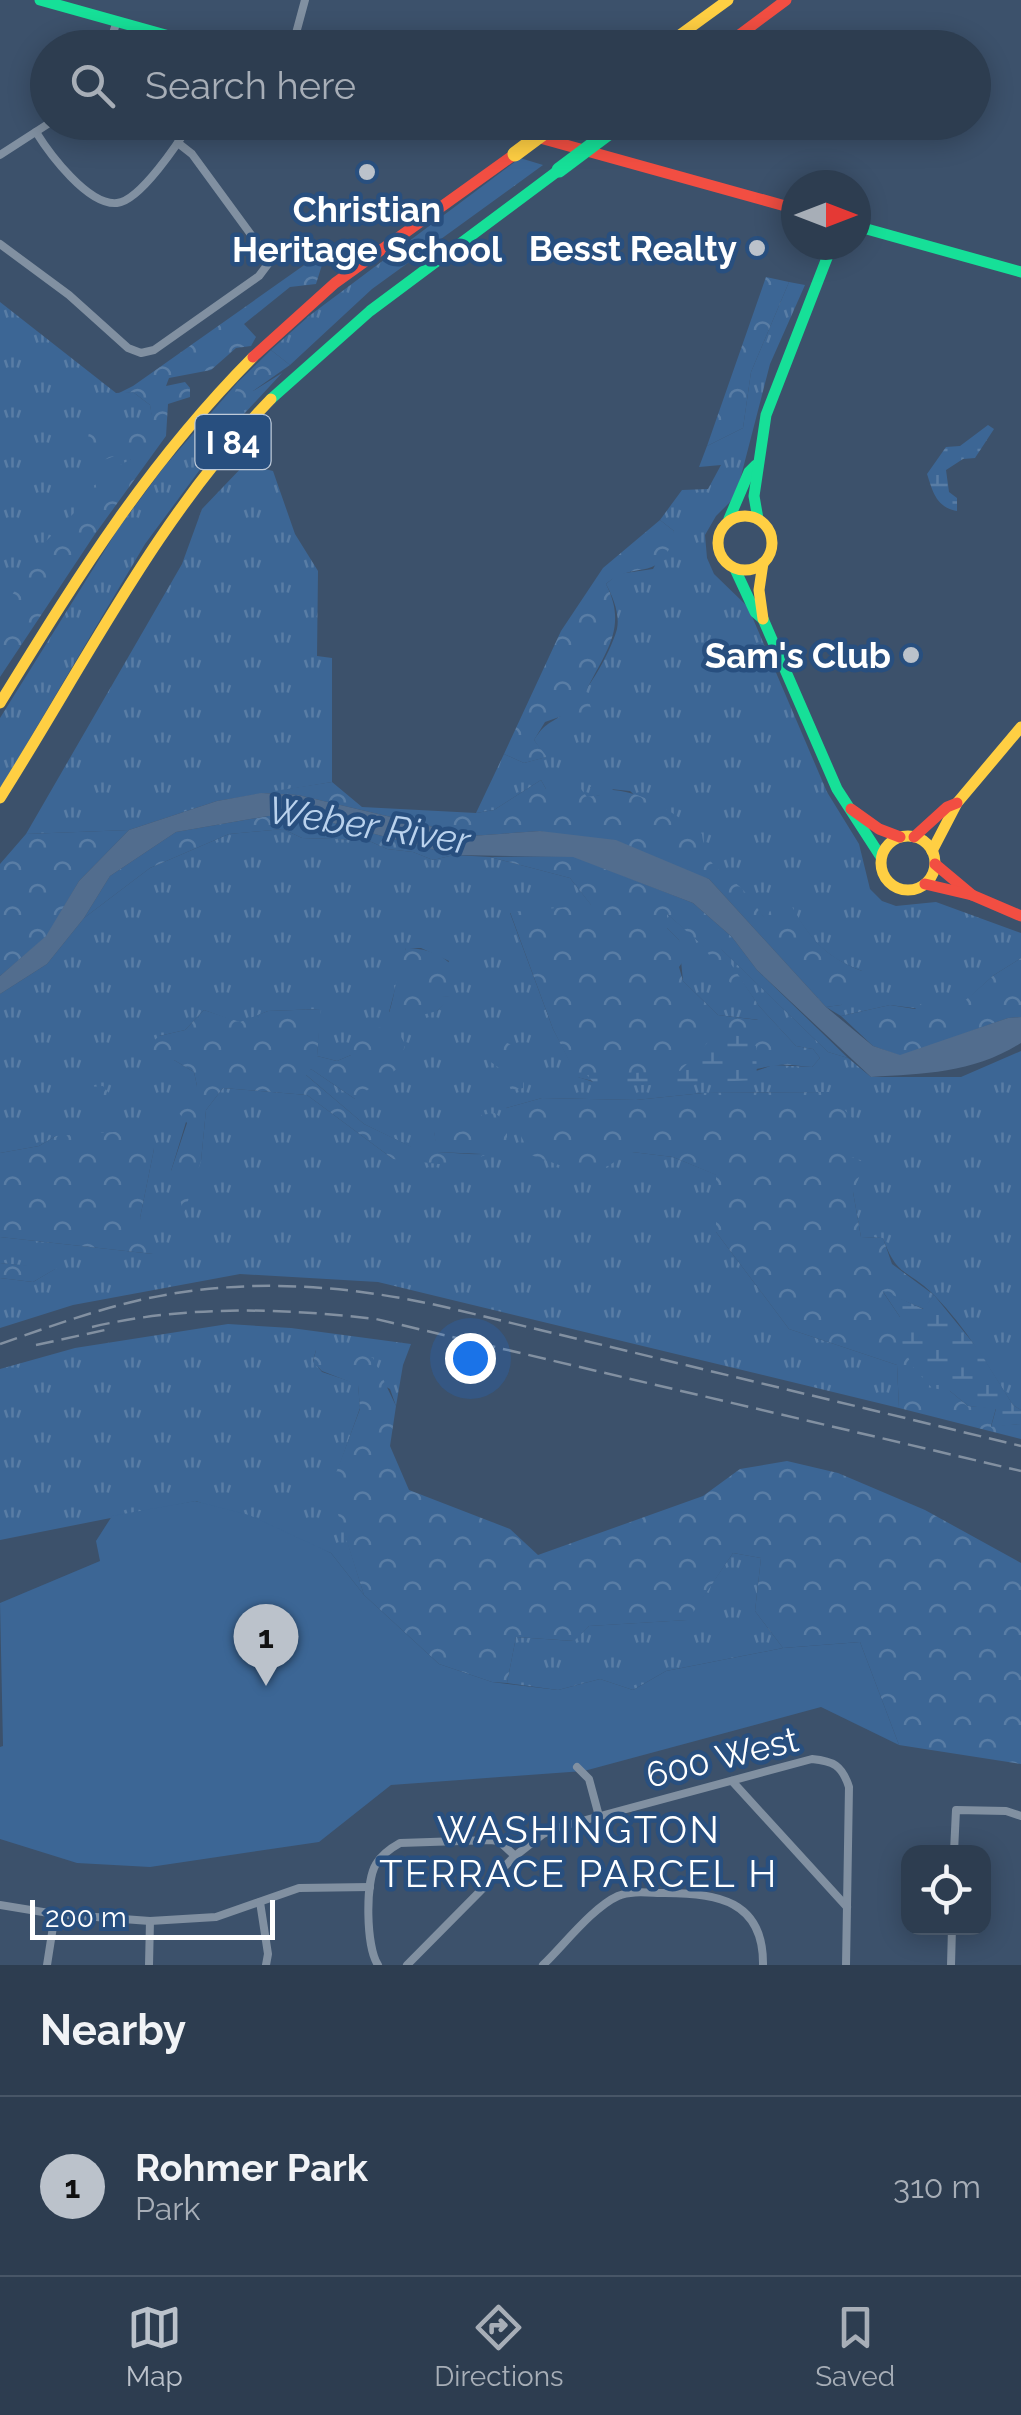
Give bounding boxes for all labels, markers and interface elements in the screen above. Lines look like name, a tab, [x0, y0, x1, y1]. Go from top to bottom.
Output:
search box	[30, 30, 991, 140]
icon: search	[65, 58, 120, 113]
text: Search here	[145, 63, 356, 108]
marker: Christian Heritage School	[356, 161, 378, 183]
north arrow	[781, 170, 871, 260]
place label: Christian Heritage School	[232, 189, 503, 270]
place label: Besst Realty	[529, 228, 737, 269]
marker: Besst Realty	[746, 237, 768, 259]
road number: I 84	[196, 415, 270, 469]
place label: Sam's Club	[705, 635, 891, 676]
marker: Sam's Club	[900, 644, 922, 666]
water label: Weber River	[265, 787, 475, 863]
your location	[445, 1333, 496, 1384]
pin: 1	[234, 1604, 298, 1686]
street label: 600 West	[642, 1718, 802, 1796]
district label: WASHINGTON TERRACE PARCEL H	[379, 1807, 779, 1896]
map controls	[901, 1845, 991, 1935]
button: locate	[901, 1845, 991, 1935]
scale bar	[30, 1895, 275, 1940]
text: 200 m	[45, 1901, 127, 1934]
text: Nearby	[40, 2006, 186, 2055]
text: Rohmer Park	[135, 2145, 368, 2190]
text: 1	[65, 2168, 80, 2205]
text: 310 m	[893, 2168, 981, 2205]
text: Park	[135, 2190, 200, 2227]
tab: Map	[126, 2300, 183, 2393]
tab: Directions	[434, 2300, 564, 2393]
tab: Saved	[815, 2300, 895, 2393]

